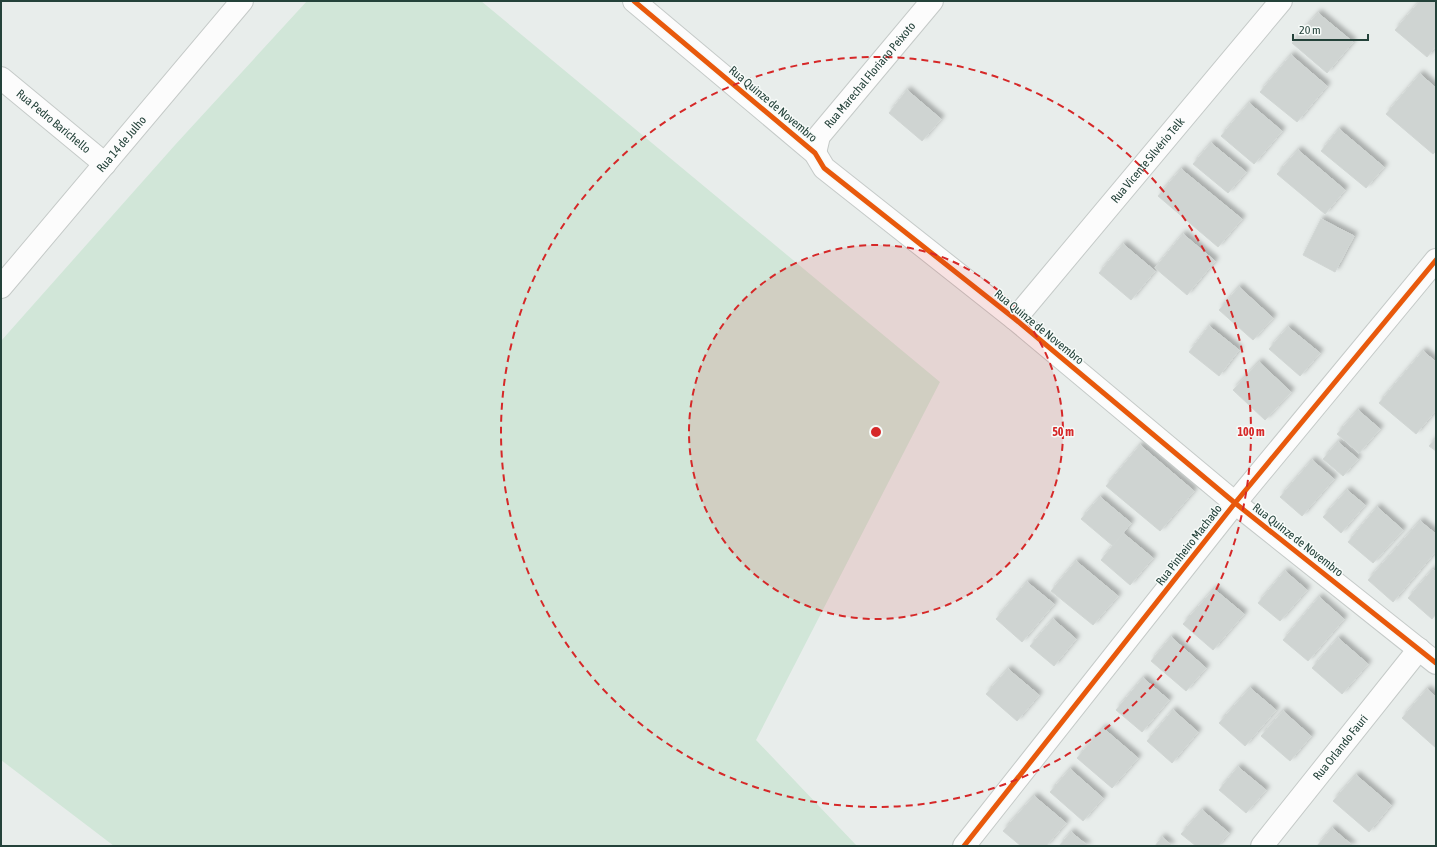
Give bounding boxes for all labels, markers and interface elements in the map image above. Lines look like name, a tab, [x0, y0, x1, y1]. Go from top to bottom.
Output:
scale bar	[1293, 16, 1368, 42]
street label: Rua Marechal Floriano Peixoto	[822, 19, 919, 131]
text: 20 m	[1299, 23, 1321, 37]
street label: Rua Quinze de Novembro	[726, 63, 820, 145]
street label: Rua Pedro Barichello	[13, 87, 94, 156]
street label: Rua 14 de Julho	[94, 113, 149, 175]
street label: Rua Vicente Silvério Telk	[1108, 114, 1188, 206]
street label: Rua Quinze de Novembro	[992, 287, 1087, 368]
centre of rings	[869, 425, 883, 439]
text: 50 m	[1052, 425, 1074, 439]
text: 100 m	[1237, 425, 1265, 439]
street label: Rua Quinze de Novembro	[1250, 500, 1346, 580]
street label: Rua Pinheiro Machado	[1153, 501, 1225, 588]
street label: Rua Orlando Fauri	[1310, 712, 1371, 783]

